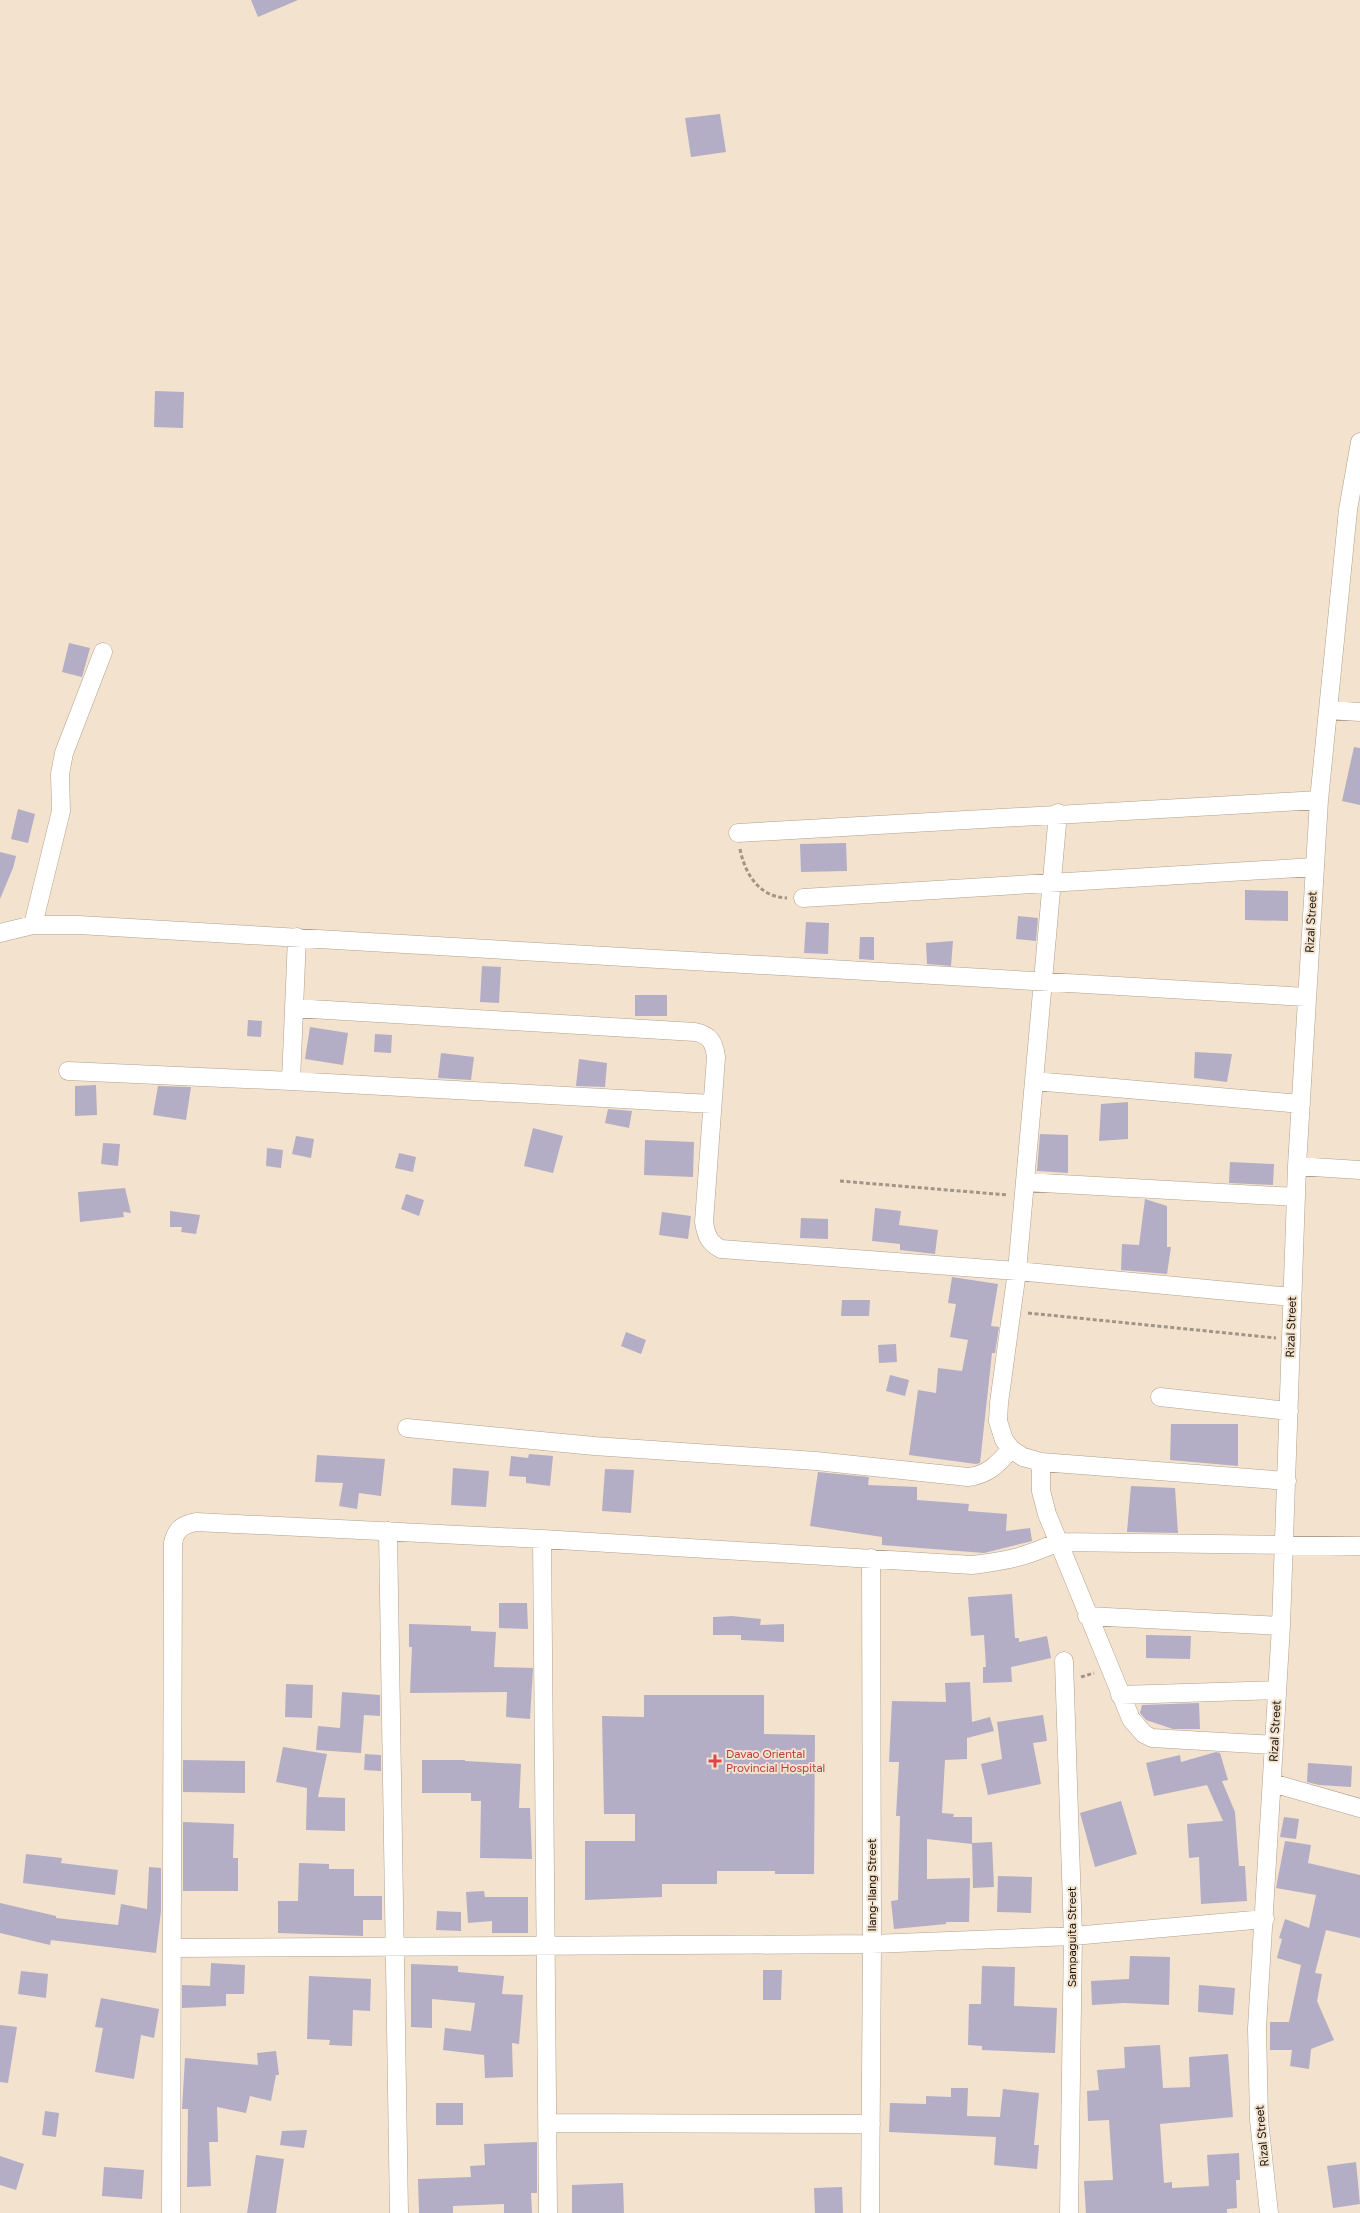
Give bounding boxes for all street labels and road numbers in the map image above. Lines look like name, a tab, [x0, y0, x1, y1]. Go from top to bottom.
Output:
street label: Rizal Street	[1302, 890, 1320, 953]
street label: Rizal Street	[1283, 1296, 1299, 1358]
street label: Rizal Street	[1266, 1699, 1284, 1762]
street label: Ilang-Ilang Street	[865, 1838, 879, 1932]
street label: Sampaguita Street	[1065, 1886, 1079, 1987]
street label: Rizal Street	[1252, 2104, 1272, 2167]

